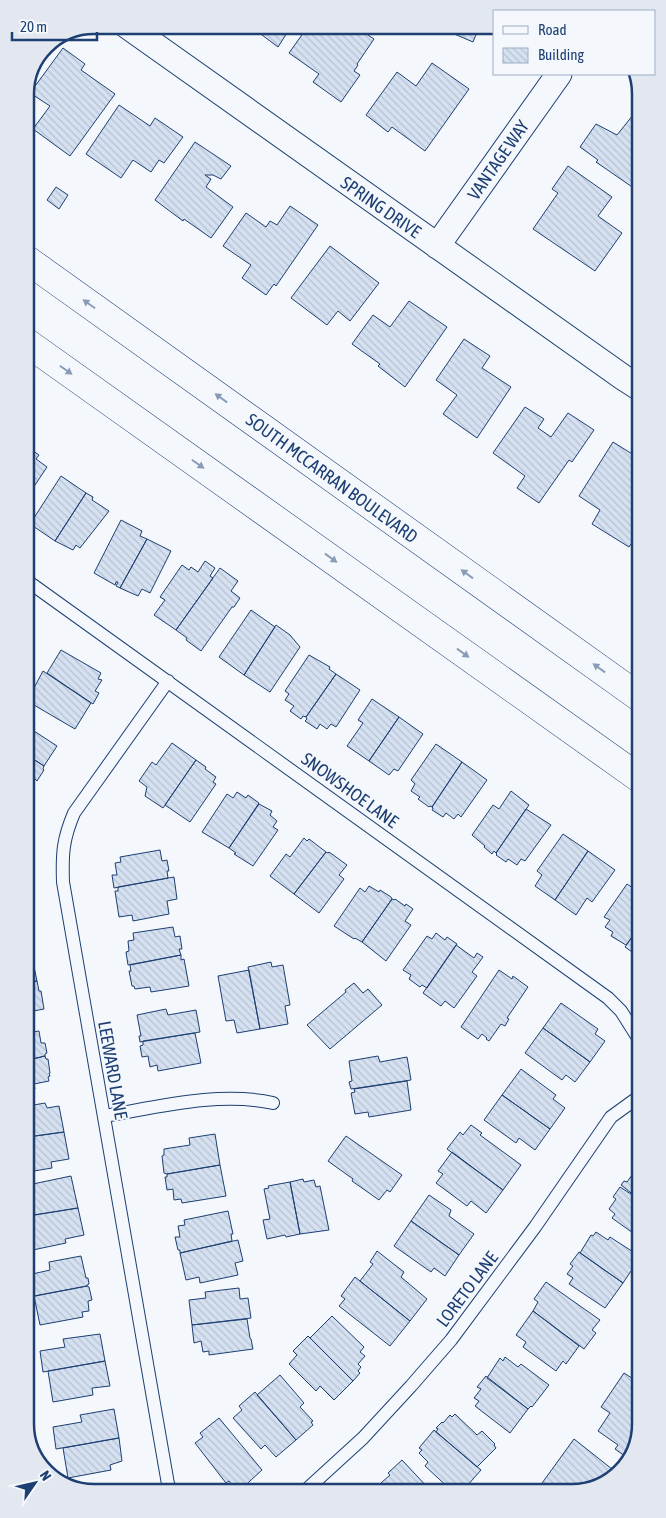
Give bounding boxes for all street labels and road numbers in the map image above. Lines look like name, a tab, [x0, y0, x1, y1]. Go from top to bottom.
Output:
street label: VANTAGE WAY	[463, 116, 533, 204]
street label: SPRING DRIVE	[337, 172, 425, 242]
street label: SOUTH MCCARRAN BOULEVARD	[242, 409, 422, 547]
street label: SNOWSHOE LANE	[298, 748, 403, 832]
street label: LEEWARD LANE	[94, 1019, 132, 1121]
street label: LORETO LANE	[432, 1247, 502, 1331]

